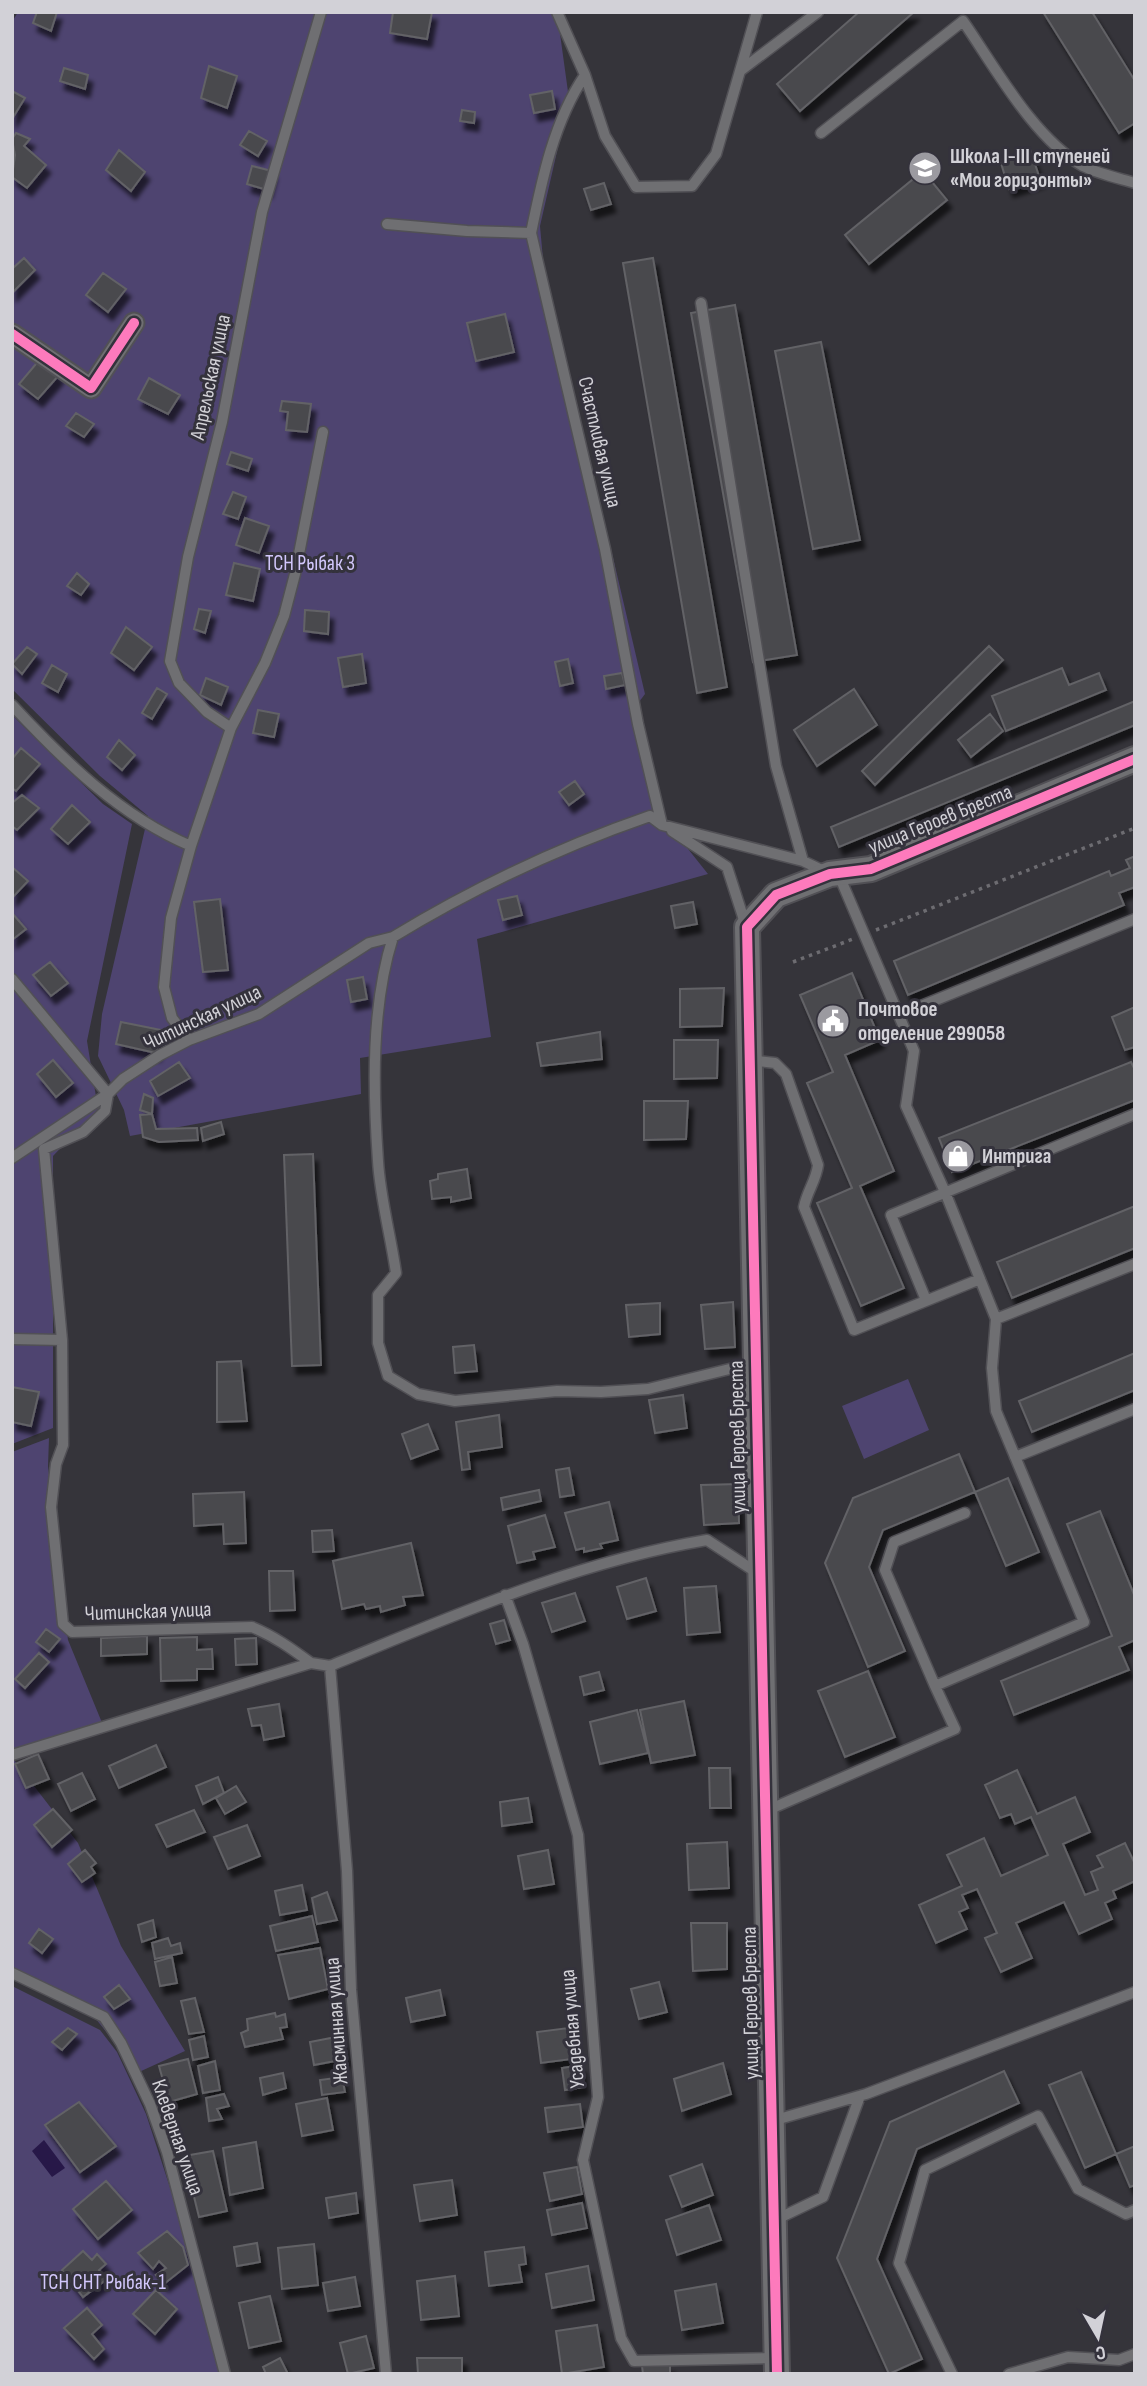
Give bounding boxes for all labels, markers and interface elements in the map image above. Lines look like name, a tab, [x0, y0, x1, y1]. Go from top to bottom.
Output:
place label: Школа I-III ступеней «Мои горизонты»	[950, 144, 1110, 193]
school or university icon: Школа I-III ступеней «Мои горизонты»	[906, 149, 944, 187]
street label: Апрельская улица	[185, 312, 236, 443]
street label: Счастливая улица	[572, 374, 627, 510]
park label: ТСН Рыбак 3	[265, 551, 355, 576]
street label: улица Героев Бреста	[865, 779, 1016, 860]
street label: Читинская улица	[139, 979, 265, 1056]
place label: Почтовое отделение 299058	[858, 997, 1005, 1046]
public building icon: Почтовое отделение 299058	[814, 1002, 852, 1040]
shop icon: Интрига	[939, 1137, 977, 1175]
place label: Интрига	[982, 1144, 1051, 1169]
street label: улица Героев Бреста	[724, 1360, 751, 1514]
street label: Читинская улица	[84, 1597, 212, 1626]
street label: улица Героев Бреста	[737, 1926, 764, 2080]
street label: Жасминная улица	[320, 1957, 353, 2085]
street label: Усадебная улица	[555, 1968, 590, 2090]
street label: Клеверная улица	[146, 2076, 209, 2198]
park label: ТСН СНТ Рыбак-1	[40, 2270, 166, 2295]
north arrow	[1063, 2302, 1133, 2372]
text: С	[1094, 2340, 1107, 2364]

